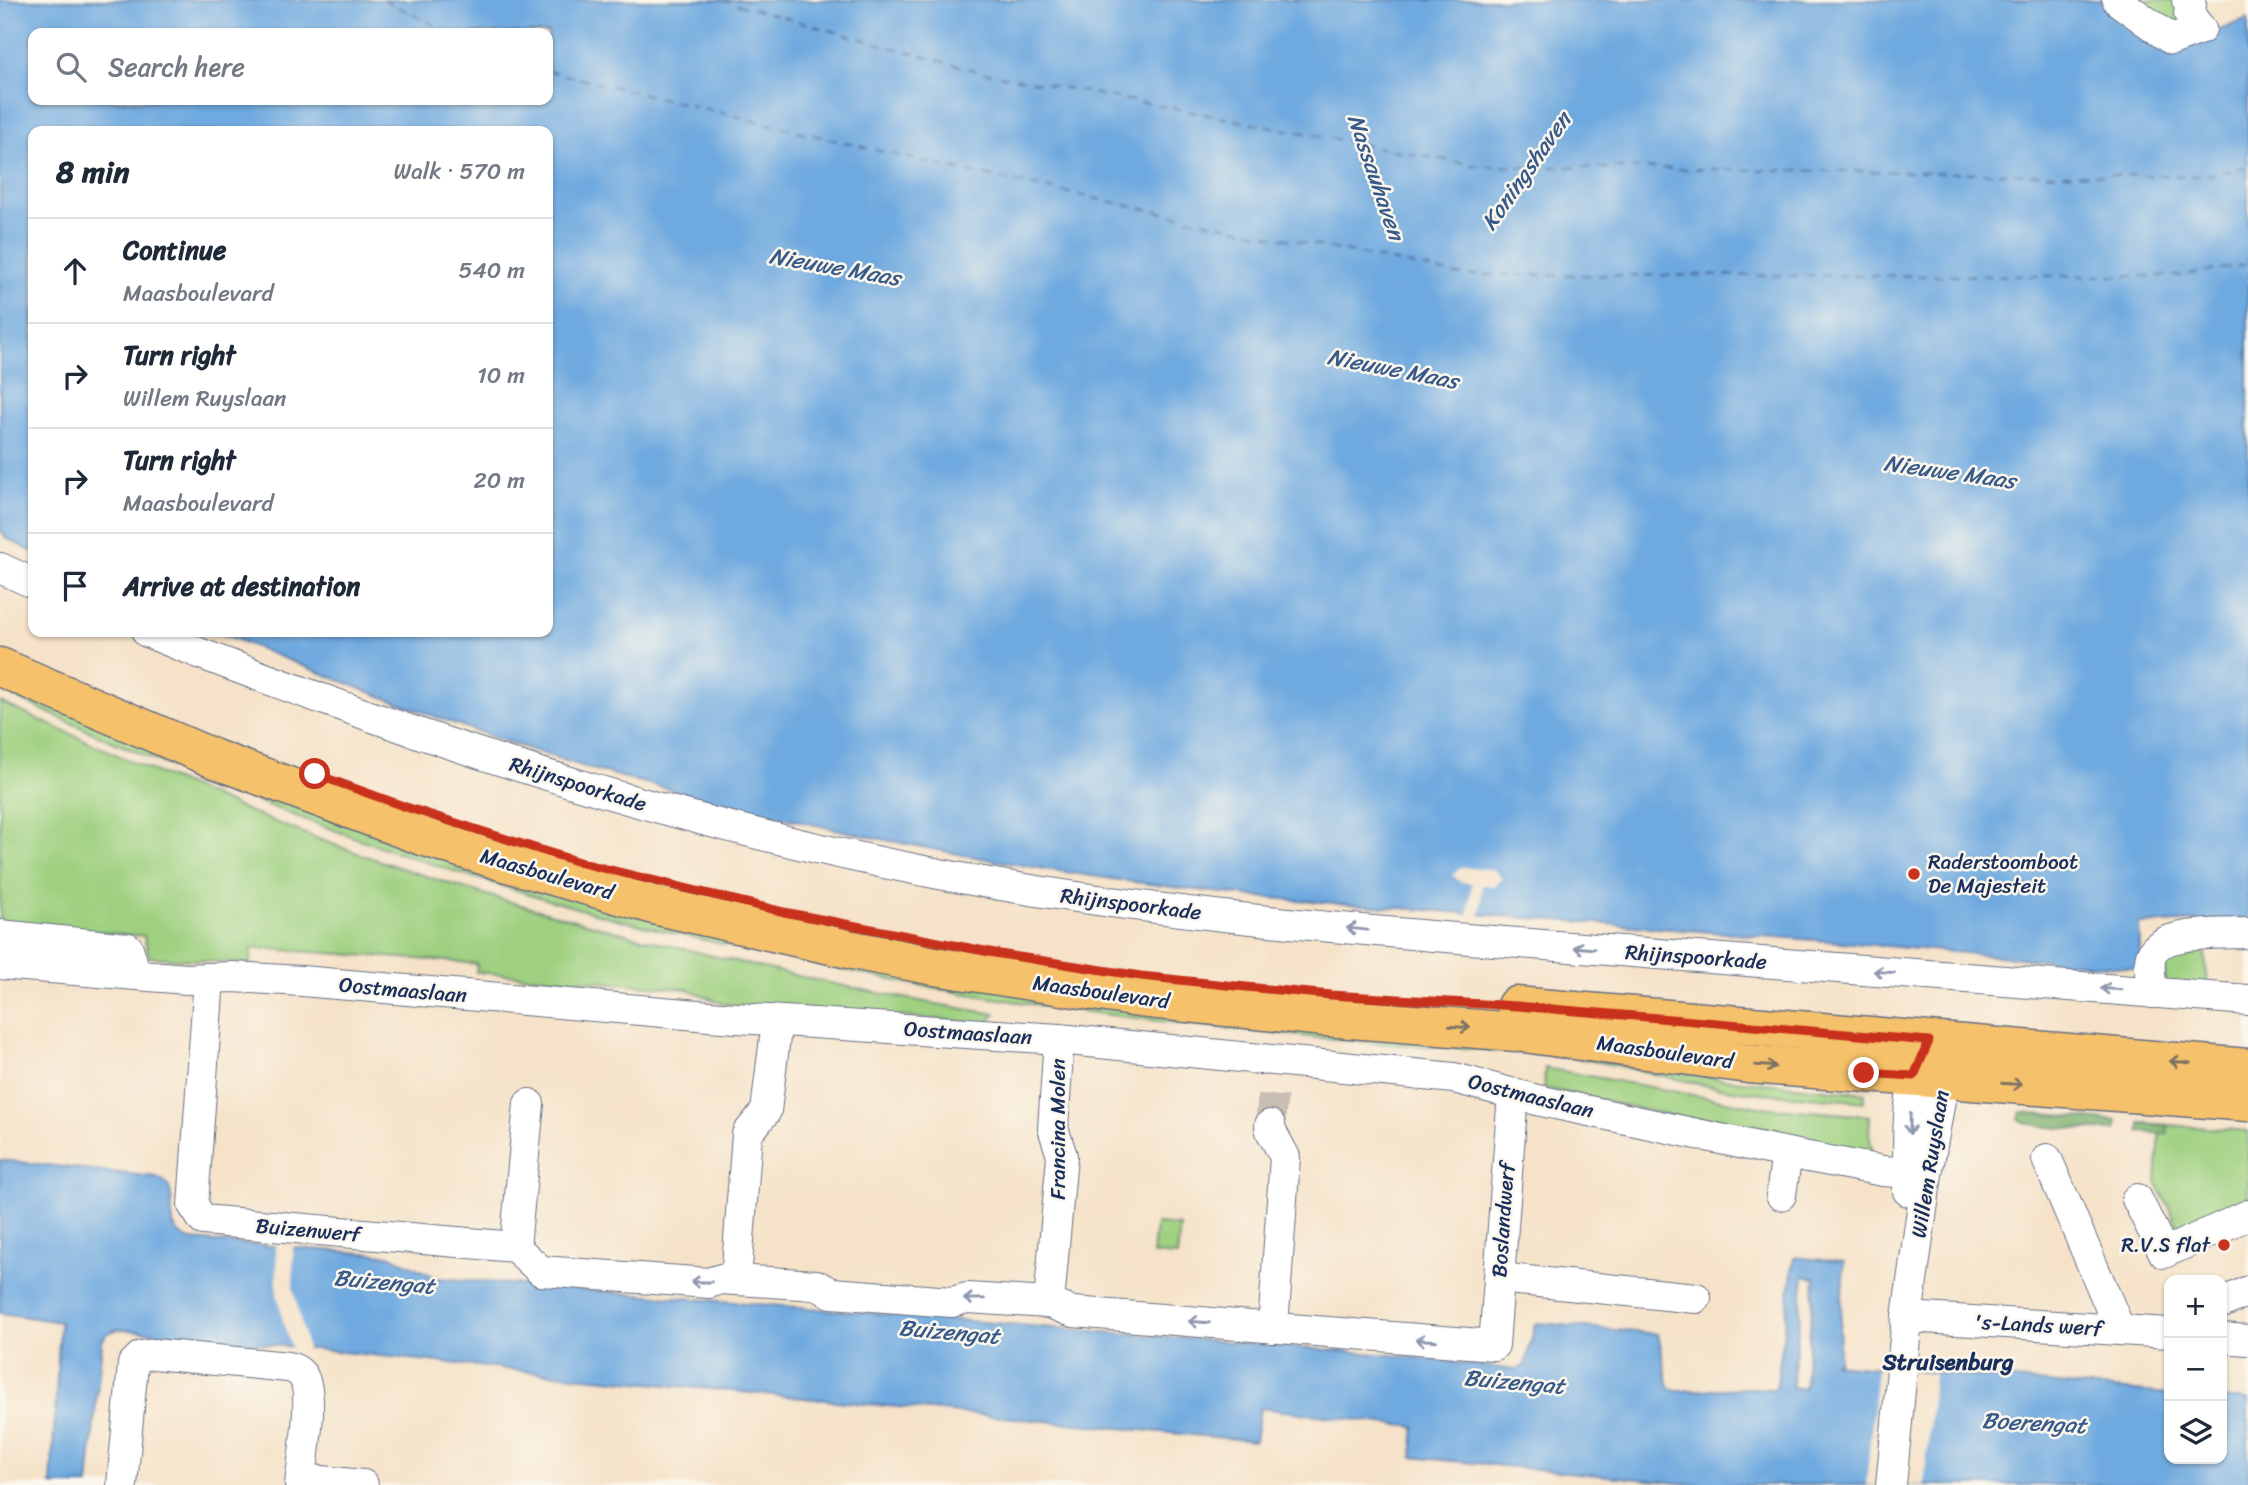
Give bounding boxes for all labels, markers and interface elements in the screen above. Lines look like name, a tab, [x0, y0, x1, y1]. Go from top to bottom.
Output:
search box	[28, 28, 553, 105]
text: Search here	[108, 44, 245, 90]
icon: search	[52, 48, 90, 86]
water label: Koningshaven	[1470, 101, 1584, 239]
water label: Nassauhaven	[1335, 108, 1418, 248]
text: 8 min	[56, 145, 129, 199]
text: Walk · 570 m	[393, 151, 525, 192]
text: Continue	[123, 227, 226, 273]
water label: Nieuwe Maas	[766, 235, 906, 299]
text: 540 m	[458, 250, 525, 291]
icon: ahead	[56, 252, 94, 290]
text: Maasboulevard	[123, 273, 274, 314]
text: Turn right	[123, 332, 236, 378]
water label: Nieuwe Maas	[1324, 336, 1464, 402]
text: 10 m	[477, 355, 525, 396]
icon: right	[56, 357, 94, 395]
text: Willem Ruyslaan	[123, 378, 287, 419]
text: Turn right	[123, 437, 236, 483]
water label: Nieuwe Maas	[1882, 442, 2021, 502]
text: 20 m	[474, 460, 525, 501]
icon: right	[56, 462, 94, 500]
text: Maasboulevard	[123, 483, 274, 524]
text: Arrive at destination	[123, 563, 360, 609]
icon: arrive	[56, 567, 94, 605]
street label: Rhijnspoorkade	[505, 745, 652, 823]
route start	[299, 758, 330, 789]
street label: Maasboulevard	[476, 837, 620, 912]
place label: Raderstoomboot De Majesteit	[1928, 843, 2078, 905]
marker: Raderstoomboot De Majesteit	[1906, 866, 1922, 882]
street label: Rhijnspoorkade	[1058, 877, 1204, 932]
one-way arrow	[1346, 922, 1369, 935]
street label: Rhijnspoorkade	[1624, 933, 1768, 981]
one-way arrow	[1573, 941, 1595, 954]
street label: Maasboulevard	[1030, 964, 1174, 1021]
street label: Oostmaaslaan	[337, 965, 469, 1015]
one-way arrow	[1873, 965, 1896, 978]
one-way arrow	[2100, 982, 2122, 995]
street label: Oostmaaslaan	[903, 1010, 1033, 1056]
one-way arrow	[1449, 1021, 1471, 1034]
street label: Maasboulevard	[1594, 1024, 1738, 1081]
one-way arrow	[2169, 1055, 2192, 1068]
route end	[1848, 1057, 1879, 1088]
street label: Francina Molen	[1039, 1058, 1077, 1200]
one-way arrow	[1754, 1060, 1777, 1073]
street label: Oostmaaslaan	[1464, 1062, 1598, 1130]
one-way arrow	[2000, 1077, 2023, 1090]
street label: Willem Ruyslaan	[1900, 1087, 1960, 1241]
one-way arrow	[1903, 1112, 1916, 1135]
street label: Boslandwerf	[1480, 1159, 1526, 1279]
street label: Buizenwerf	[254, 1207, 365, 1254]
place label: R.V.S flat	[2121, 1226, 2212, 1264]
marker: R.V.S flat	[2216, 1237, 2232, 1253]
water label: Buizengat	[332, 1257, 439, 1307]
one-way arrow	[690, 1275, 713, 1289]
map controls	[2164, 1275, 2227, 1464]
button: +	[2164, 1275, 2227, 1338]
one-way arrow	[962, 1292, 985, 1306]
street label: 's-Lands werf	[1973, 1303, 2106, 1347]
water label: Buizengat	[897, 1307, 1004, 1357]
one-way arrow	[1188, 1315, 1210, 1328]
one-way arrow	[1415, 1333, 1437, 1346]
button: −	[2164, 1338, 2227, 1401]
district label: Struisenburg	[1881, 1342, 2014, 1383]
water label: Buizengat	[1462, 1357, 1569, 1407]
water label: Boerengat	[1981, 1400, 2090, 1446]
button: layers	[2164, 1401, 2227, 1464]

